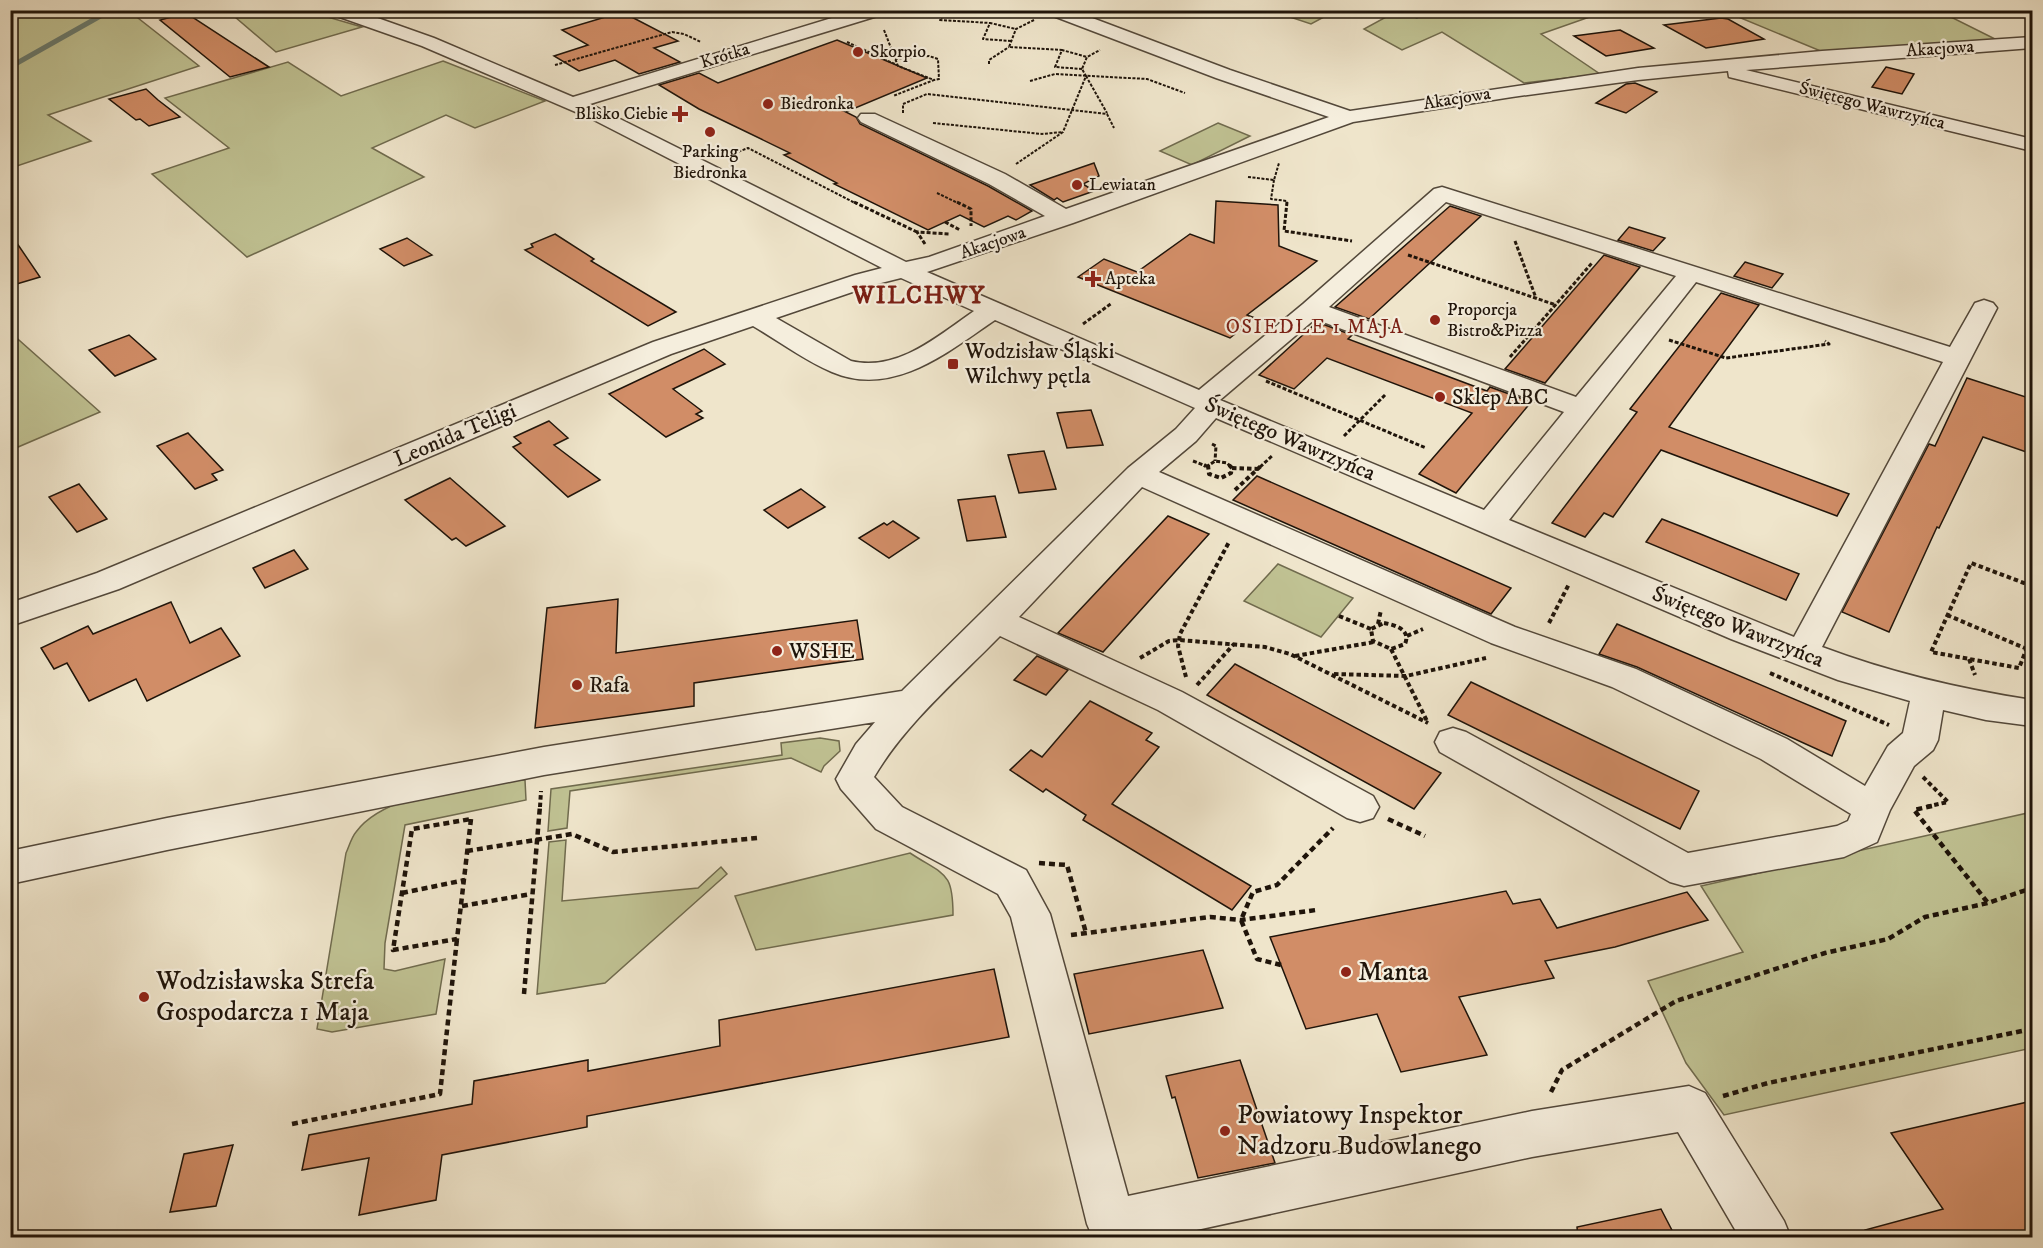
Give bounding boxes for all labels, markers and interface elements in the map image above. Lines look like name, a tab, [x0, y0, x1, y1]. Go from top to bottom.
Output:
street label: Akacjowa	[1905, 36, 1975, 62]
street label: Krótka	[698, 38, 753, 74]
place label: Skorpio	[870, 41, 926, 63]
marker: Skorpio	[851, 45, 865, 59]
street label: Świętego Wawrzyńca	[1797, 76, 1948, 135]
street label: Akacjowa	[1422, 83, 1493, 115]
place label: Biedronka	[780, 93, 854, 115]
marker: Biedronka	[761, 97, 775, 111]
place label: Blisko Ciebie	[575, 103, 668, 125]
marker: Blisko Ciebie	[673, 107, 687, 121]
marker: Parking Biedronka	[703, 125, 717, 139]
place label: Parking Biedronka	[673, 141, 747, 184]
place label: Lewiatan	[1089, 174, 1157, 196]
marker: Lewiatan	[1070, 178, 1084, 192]
street label: Akacjowa	[957, 221, 1029, 264]
place label: Apteka	[1105, 268, 1156, 290]
marker: Apteka	[1086, 272, 1100, 286]
district label: WILCHWY	[851, 281, 986, 311]
place label: Proporcja Bistro&Pizza	[1447, 299, 1543, 342]
marker: Proporcja Bistro&Pizza	[1428, 313, 1442, 327]
district label: OSIEDLE 1 MAJA	[1226, 315, 1404, 340]
place label: Wodzisław Śląski Wilchwy pętla	[964, 337, 1114, 390]
marker: Wodzisław Śląski Wilchwy pętla	[946, 357, 960, 371]
place label: Sklep ABC	[1452, 384, 1548, 411]
street label: Świętego Wawrzyńca	[1201, 390, 1380, 487]
marker: Sklep ABC	[1433, 390, 1447, 404]
street label: Leonida Teligi	[390, 397, 520, 473]
street label: Świętego Wawrzyńca	[1648, 579, 1829, 674]
place label: WSHE	[788, 638, 855, 665]
marker: WSHE	[770, 644, 784, 658]
place label: Rafa	[589, 672, 630, 699]
marker: Rafa	[570, 678, 584, 692]
place label: Manta	[1358, 955, 1429, 989]
place label: Wodzisławska Strefa Gospodarcza 1 Maja	[155, 964, 375, 1029]
marker: Manta	[1339, 965, 1353, 979]
marker: Wodzisławska Strefa Gospodarcza 1 Maja	[137, 990, 151, 1004]
place label: Powiatowy Inspektor Nadzoru Budowlanego	[1237, 1098, 1482, 1163]
marker: Powiatowy Inspektor Nadzoru Budowlanego	[1218, 1124, 1232, 1138]

